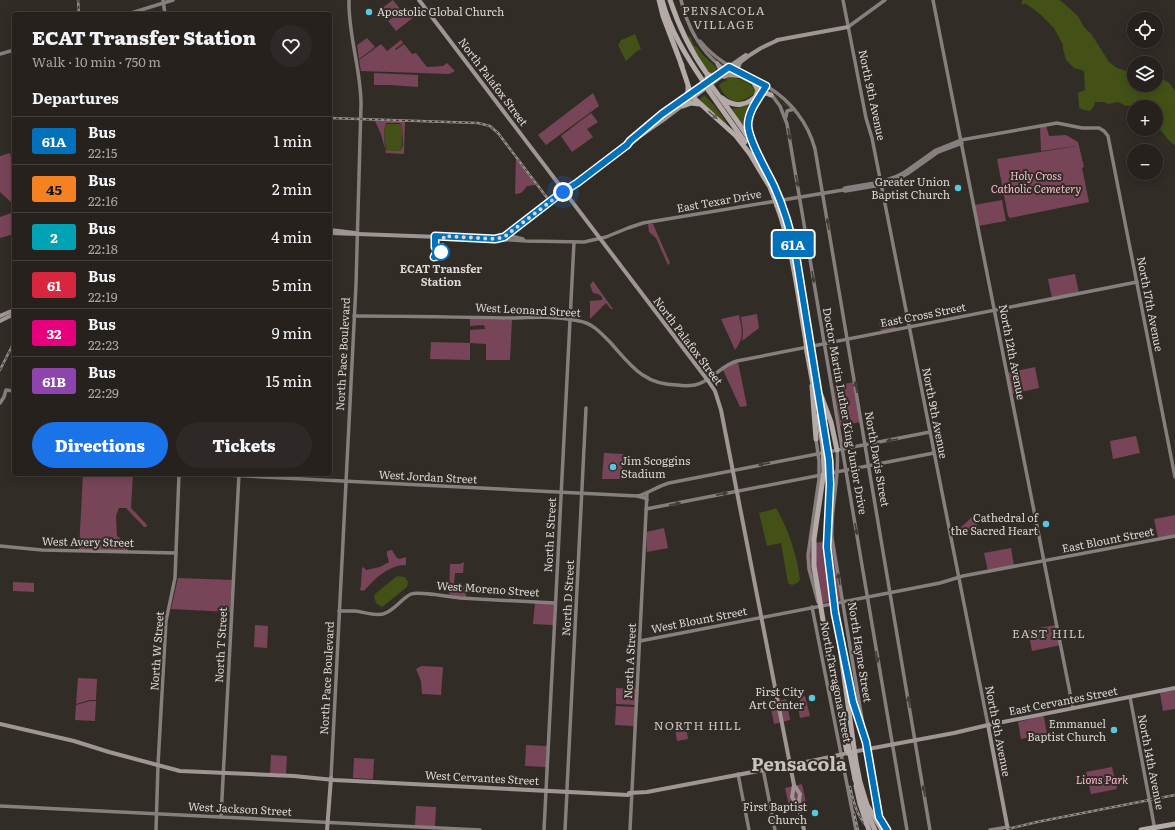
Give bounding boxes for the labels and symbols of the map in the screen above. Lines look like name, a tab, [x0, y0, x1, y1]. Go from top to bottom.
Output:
district label: PENSACOLA VILLAGE	[682, 1, 766, 33]
place label: Apostolic Global Church	[377, 3, 504, 19]
marker: Apostolic Global Church	[364, 7, 374, 17]
street label: North Palafox Street	[455, 34, 533, 129]
street label: North 9th Avenue	[856, 48, 890, 142]
one-way arrow	[708, 110, 718, 119]
one-way arrow	[786, 128, 792, 140]
park label: Holy Cross Catholic Cemetery	[991, 167, 1081, 196]
place label: Greater Union Baptist Church	[871, 173, 950, 202]
one-way arrow	[794, 175, 800, 187]
your location	[553, 182, 573, 202]
marker: Greater Union Baptist Church	[953, 183, 963, 193]
street label: East Texar Drive	[675, 185, 763, 215]
one-way arrow	[825, 218, 831, 230]
line badge: 61A	[770, 231, 816, 257]
marker: ECAT Transfer Station	[432, 243, 450, 261]
street label: North 17th Avenue	[1134, 255, 1168, 353]
place label: ECAT Transfer Station	[400, 260, 482, 289]
one-way arrow	[810, 271, 816, 283]
street label: North Palafox Street	[650, 293, 728, 388]
street label: North Pace Boulevard	[331, 297, 353, 411]
street label: West Leonard Street	[475, 298, 582, 320]
street label: East Cross Street	[879, 298, 968, 330]
street label: North 12th Avenue	[996, 303, 1030, 401]
street label: Doctor Martin Luther King Junior Drive	[820, 306, 872, 516]
street label: North 9th Avenue	[919, 366, 953, 460]
one-way arrow	[852, 381, 858, 394]
street label: North Davis Street	[862, 410, 894, 508]
one-way arrow	[885, 437, 898, 443]
place label: Jim Scoggins Stadium	[621, 452, 690, 481]
marker: Jim Scoggins Stadium	[608, 462, 618, 472]
one-way arrow	[758, 462, 770, 468]
street label: West Jordan Street	[378, 465, 478, 487]
one-way arrow	[716, 491, 729, 497]
street label: North E Street	[539, 497, 559, 573]
one-way arrow	[669, 500, 681, 506]
place label: Cathedral of the Sacred Heart	[951, 509, 1039, 538]
marker: Cathedral of the Sacred Heart	[1041, 519, 1051, 529]
street label: East Blount Street	[1060, 522, 1156, 556]
one-way arrow	[853, 523, 859, 535]
street label: West Avery Street	[42, 532, 135, 550]
street label: North D Street	[557, 559, 577, 636]
one-way arrow	[836, 573, 842, 585]
street label: West Moreno Street	[436, 576, 541, 600]
street label: North Hayne Street	[845, 600, 877, 704]
street label: West Blount Street	[650, 602, 749, 636]
street label: North T Street	[210, 606, 230, 683]
street label: North W Street	[145, 610, 167, 691]
street label: North Tarragona Street	[817, 620, 857, 744]
street label: North Pace Boulevard	[315, 621, 337, 735]
street label: North A Street	[619, 622, 639, 699]
district label: EAST HILL	[1012, 624, 1086, 642]
one-way arrow	[875, 651, 881, 664]
street label: East Cervantes Street	[1007, 682, 1119, 718]
place label: First City Art Center	[749, 683, 805, 712]
street label: North 9th Avenue	[982, 684, 1016, 778]
marker: First City Art Center	[807, 693, 817, 703]
one-way arrow	[906, 695, 912, 708]
street label: North 14th Avenue	[1135, 713, 1169, 811]
place label: Emmanuel Baptist Church	[1027, 715, 1106, 744]
district label: NORTH HILL	[654, 716, 742, 734]
marker: Emmanuel Baptist Church	[1109, 725, 1119, 735]
district label: Pensacola	[751, 749, 847, 777]
street label: West Cervantes Street	[425, 766, 540, 788]
park label: Lions Park	[1076, 771, 1128, 787]
one-way arrow	[921, 785, 927, 798]
street label: West Jackson Street	[188, 797, 293, 819]
place label: First Baptist Church	[743, 798, 808, 827]
marker: First Baptist Church	[810, 808, 820, 818]

